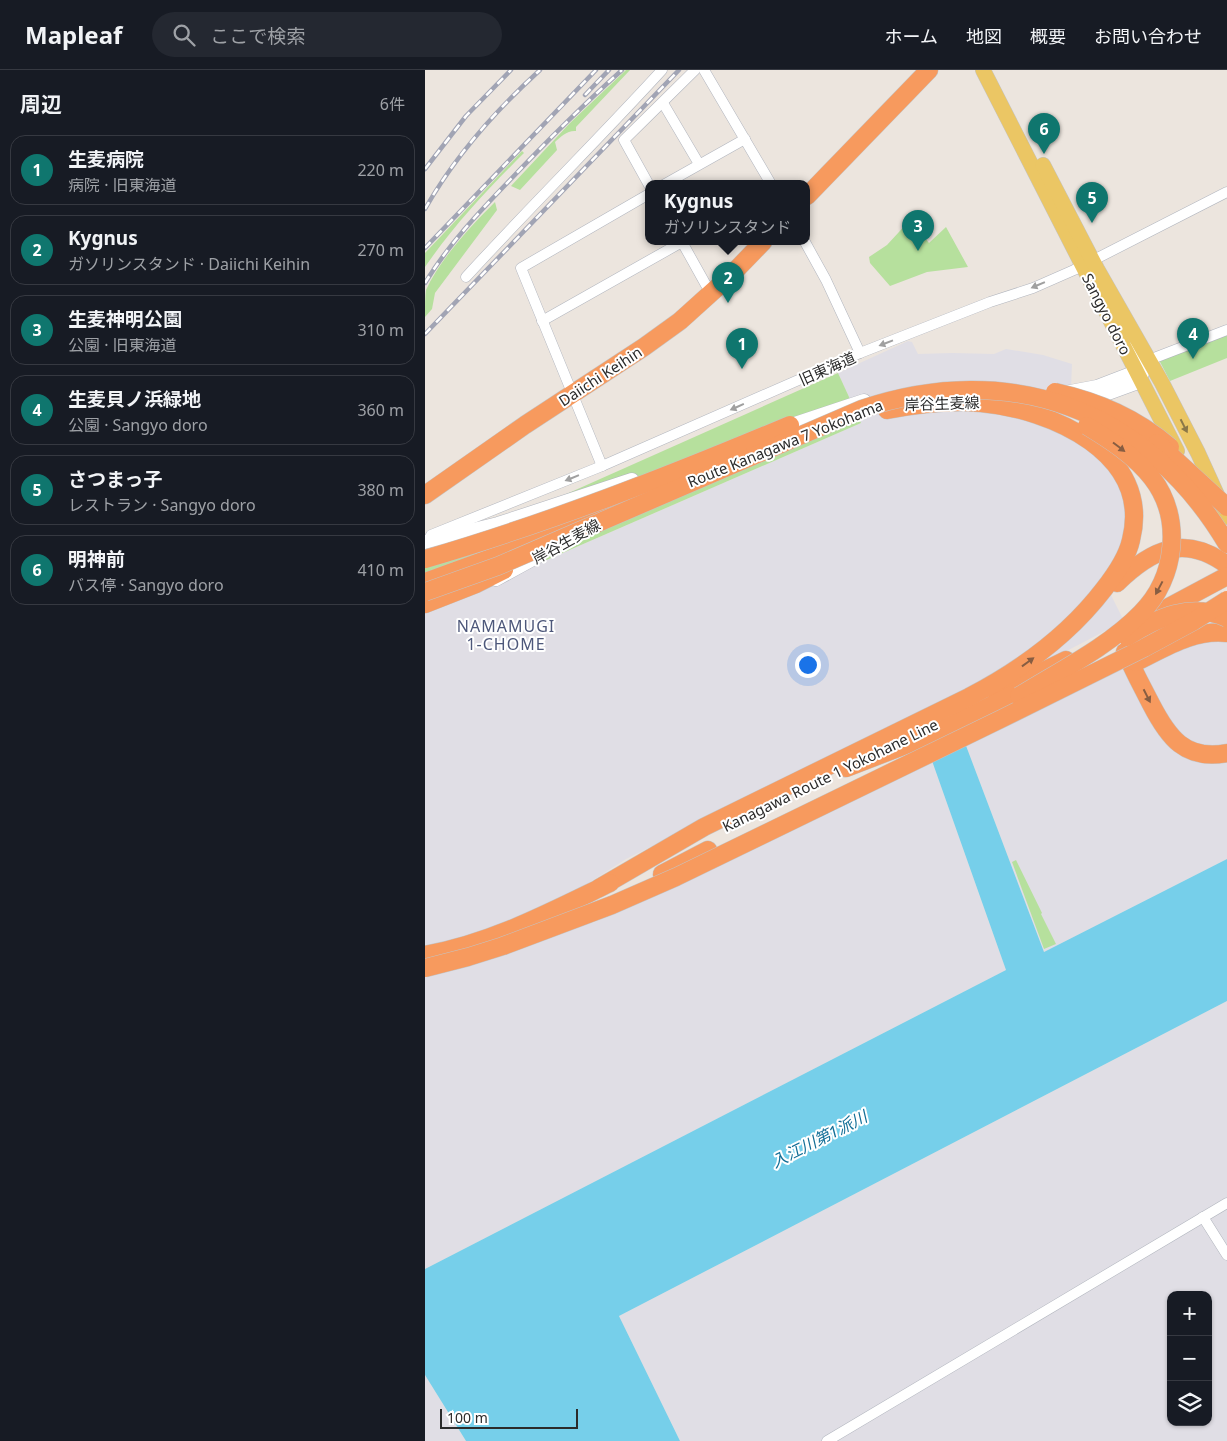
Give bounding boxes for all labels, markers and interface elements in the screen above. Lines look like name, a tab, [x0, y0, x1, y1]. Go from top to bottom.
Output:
search box	[152, 12, 502, 57]
text: Mapleaf	[25, 18, 122, 51]
icon: search	[170, 21, 198, 49]
text: ここで検索	[210, 23, 305, 49]
text: ホーム	[885, 24, 938, 48]
text: 地図	[966, 24, 1002, 48]
text: 概要	[1030, 24, 1066, 48]
text: お問い合わせ	[1094, 24, 1202, 48]
text: 周辺	[20, 90, 62, 118]
text: 6件	[380, 93, 405, 115]
pin: 6	[1028, 113, 1060, 154]
text: 生麦病院	[68, 146, 144, 172]
text: 1	[32, 159, 42, 181]
text: 220 m	[357, 159, 404, 181]
text: 病院 · 旧東海道	[68, 174, 177, 196]
popup	[645, 180, 810, 245]
pin: 5	[1076, 182, 1108, 223]
text: Kygnus	[664, 188, 733, 214]
pin: 3	[902, 210, 934, 251]
text: ガソリンスタンド	[664, 216, 791, 238]
text: Kygnus	[68, 225, 138, 251]
text: 2	[32, 239, 42, 261]
text: 270 m	[357, 239, 404, 261]
text: ガソリンスタンド · Daiichi Keihin	[68, 253, 310, 275]
pin: 2	[712, 262, 744, 303]
street label: Sangyo doro	[1078, 270, 1136, 358]
one-way arrow	[1031, 282, 1045, 290]
text: 生麦神明公園	[68, 306, 182, 332]
pin: 4	[1177, 318, 1209, 359]
text: 3	[32, 319, 42, 341]
text: 310 m	[357, 319, 404, 341]
pin: 1	[726, 328, 758, 369]
text: 公園 · 旧東海道	[68, 334, 177, 356]
one-way arrow	[879, 340, 894, 347]
street label: Daiichi Keihin	[555, 342, 645, 410]
street label: 旧東海道	[796, 347, 858, 389]
text: 生麦貝ノ浜緑地	[68, 386, 201, 412]
street label: 岸谷生麦線	[904, 392, 980, 414]
street label: Route Kanagawa 7 Yokohama	[684, 395, 886, 491]
text: 4	[32, 399, 42, 421]
text: 360 m	[357, 399, 404, 421]
one-way arrow	[730, 404, 744, 412]
text: 公園 · Sangyo doro	[68, 414, 208, 436]
one-way arrow	[1180, 419, 1188, 434]
one-way arrow	[1112, 442, 1125, 452]
text: さつまっ子	[68, 466, 162, 492]
one-way arrow	[565, 475, 579, 483]
text: 5	[32, 479, 42, 501]
text: 380 m	[357, 479, 404, 501]
text: レストラン · Sangyo doro	[68, 494, 256, 516]
street label: 岸谷生麦線	[528, 514, 604, 568]
text: 明神前	[68, 546, 125, 572]
text: 6	[32, 559, 42, 581]
text: 410 m	[357, 559, 404, 581]
text: バス停 · Sangyo doro	[68, 574, 224, 596]
one-way arrow	[1155, 581, 1163, 596]
district label: NAMAMUGI 1-CHOME	[457, 615, 555, 655]
your location	[795, 652, 821, 678]
one-way arrow	[1021, 657, 1035, 667]
one-way arrow	[1143, 688, 1151, 703]
street label: Kanagawa Route 1 Yokohane Line	[719, 714, 941, 836]
water label: 入江川第1派川	[767, 1105, 872, 1173]
map controls	[1167, 1291, 1212, 1426]
button: +	[1167, 1291, 1212, 1336]
button: −	[1167, 1336, 1212, 1381]
button: layers	[1167, 1381, 1212, 1426]
scale bar	[440, 1406, 577, 1429]
text: 100 m	[447, 1408, 488, 1427]

